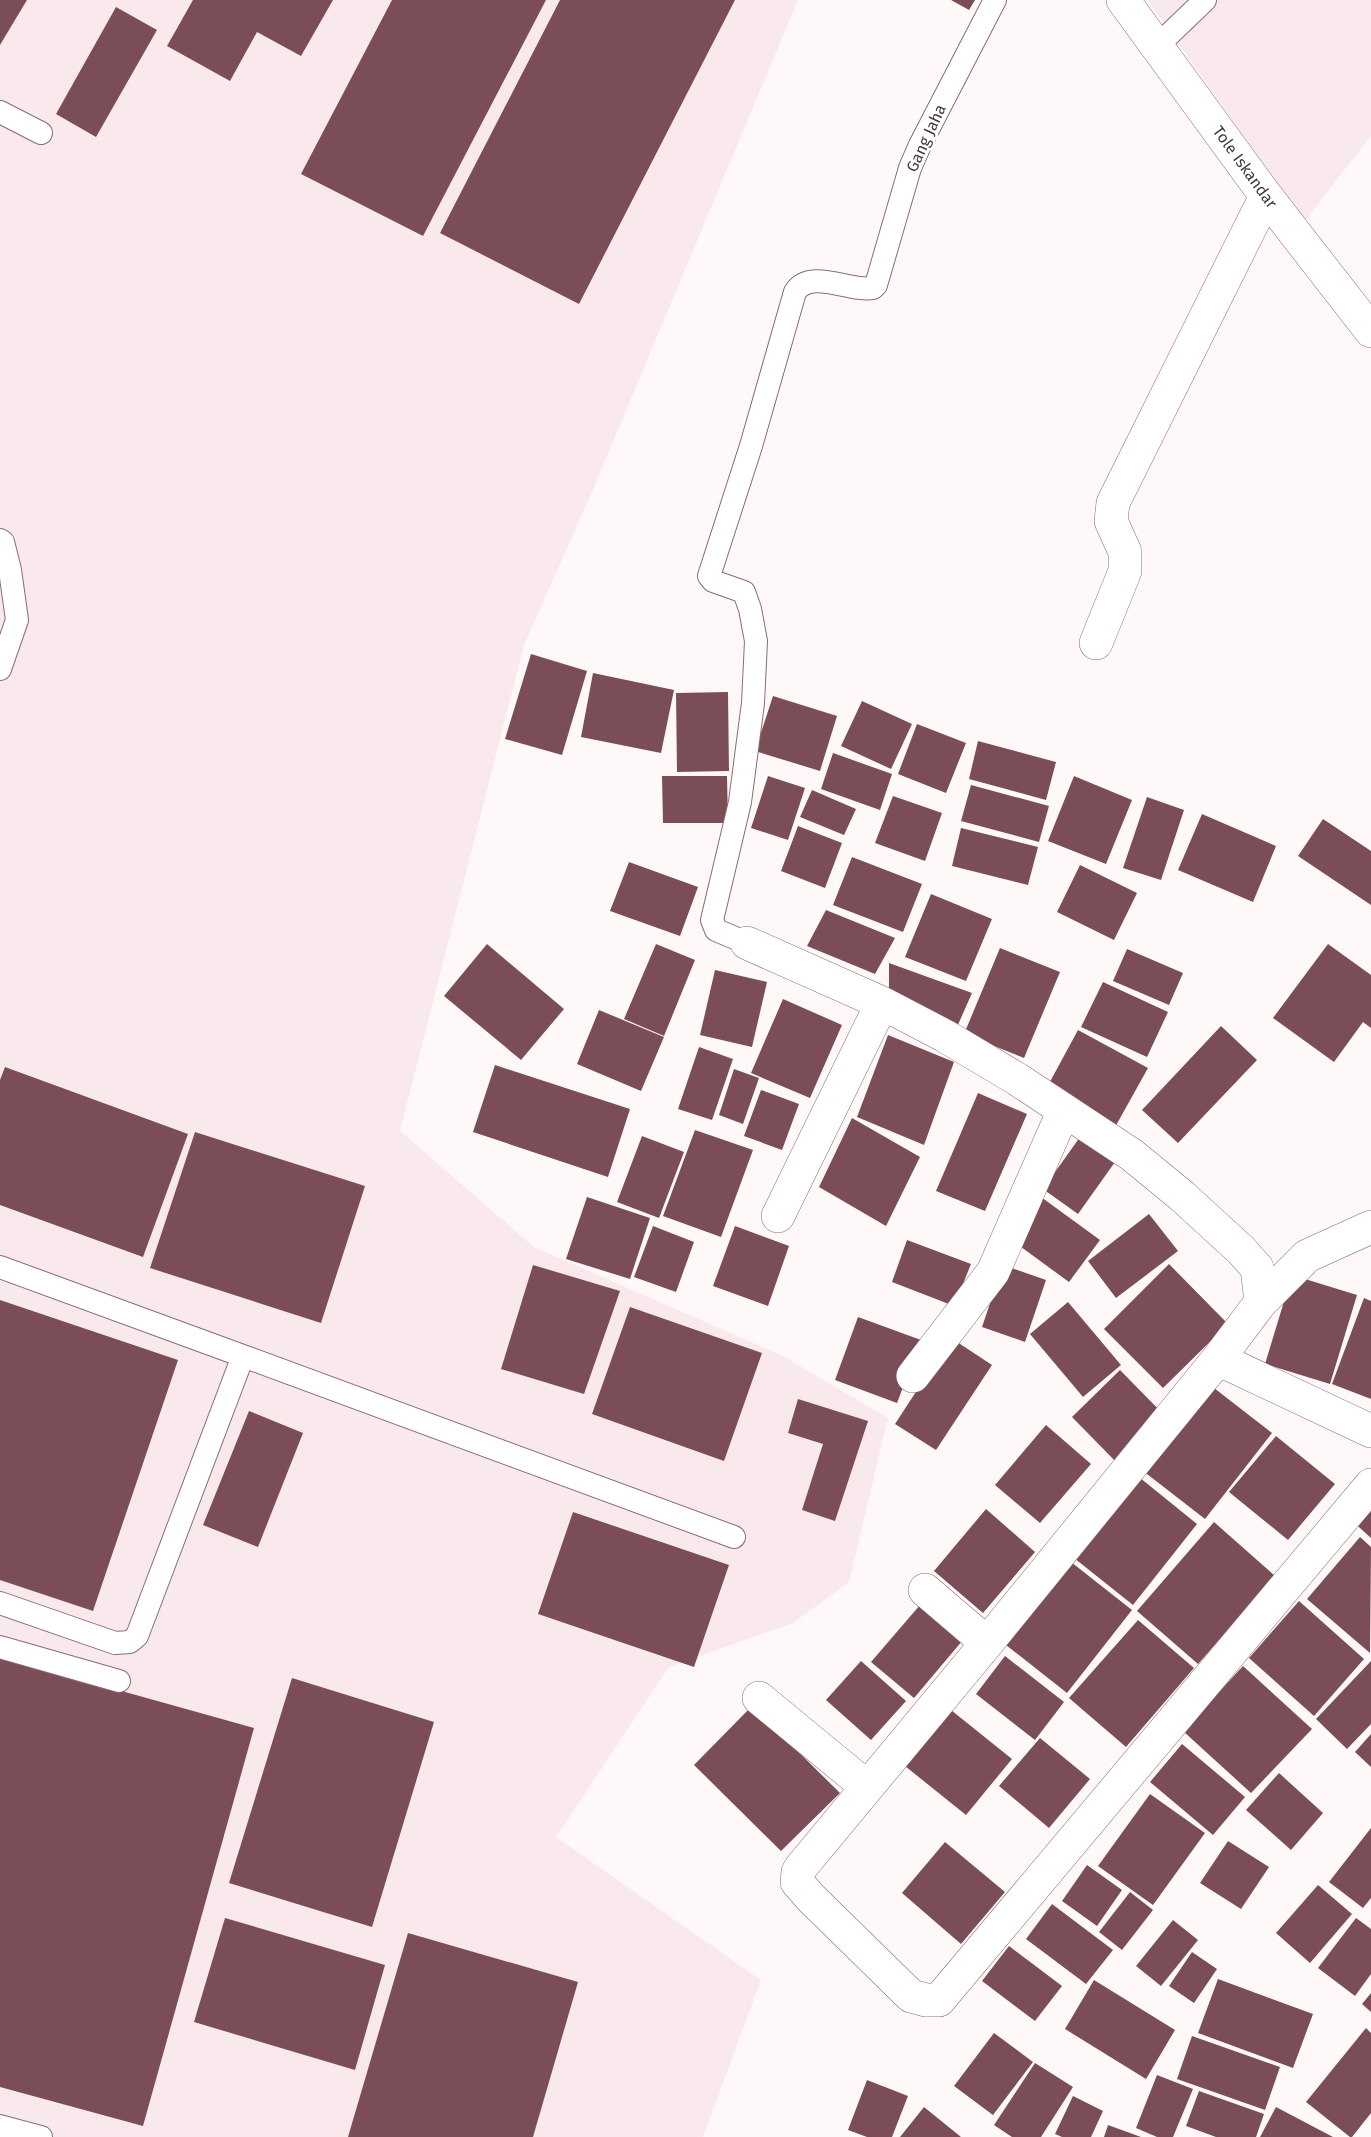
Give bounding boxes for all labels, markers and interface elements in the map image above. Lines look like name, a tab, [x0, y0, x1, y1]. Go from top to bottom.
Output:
street label: Gang Jaha	[902, 101, 950, 175]
street label: Tole Iskandar	[1209, 122, 1282, 212]

